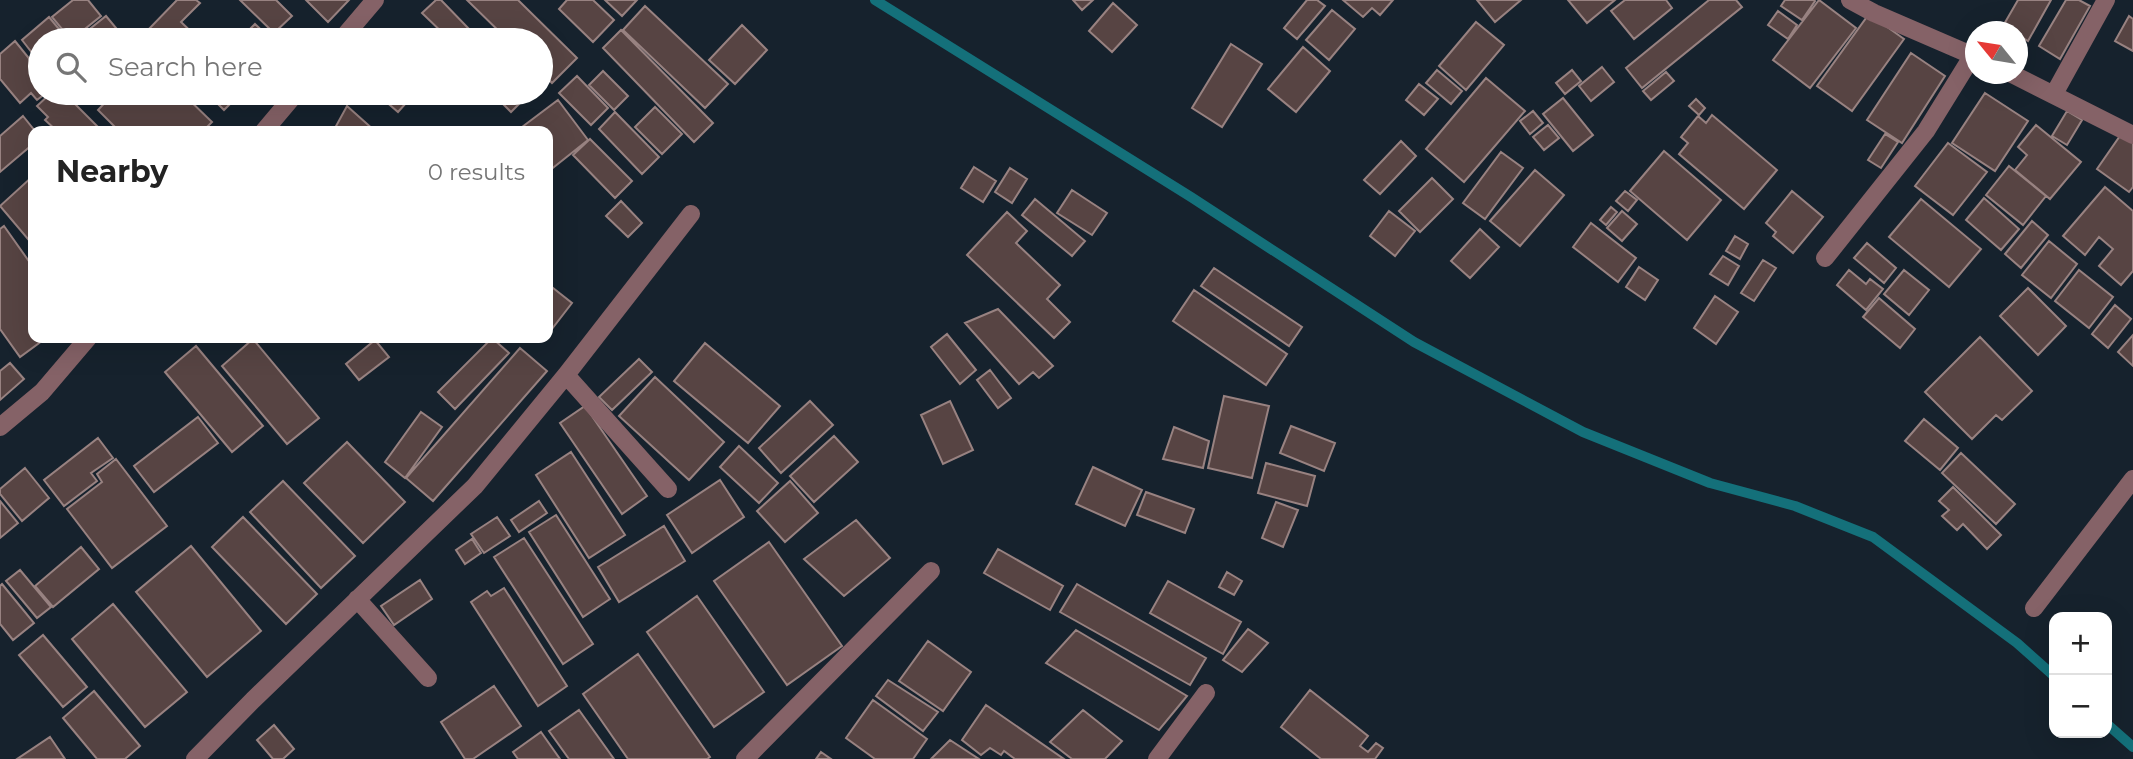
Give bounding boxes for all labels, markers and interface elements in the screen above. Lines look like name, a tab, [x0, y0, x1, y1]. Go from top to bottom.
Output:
north arrow	[1965, 21, 2028, 84]
search box	[28, 28, 553, 105]
icon: search	[52, 48, 90, 86]
text: Search here	[108, 51, 263, 83]
text: Nearby	[56, 153, 168, 190]
text: 0 results	[428, 158, 525, 186]
map controls	[2049, 612, 2112, 738]
button: +	[2049, 612, 2112, 675]
button: −	[2049, 675, 2112, 738]

